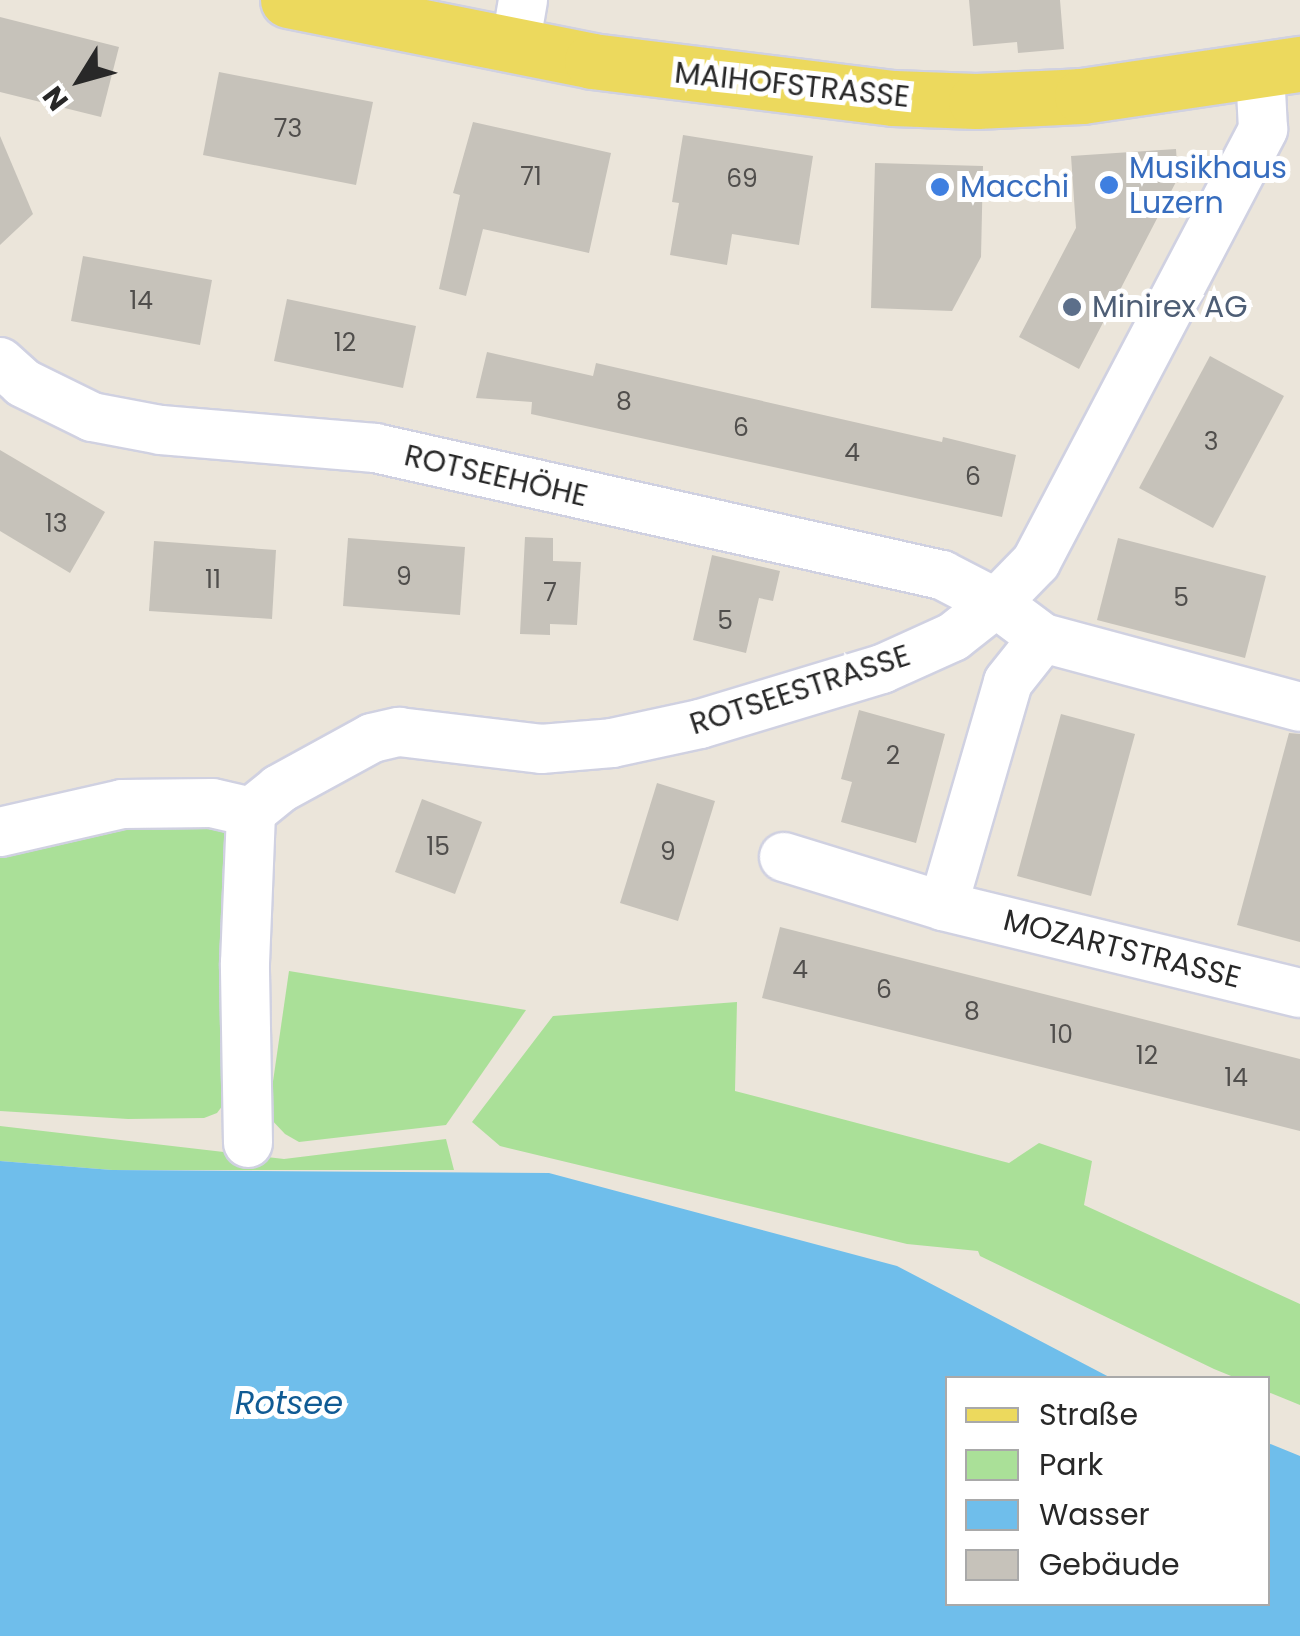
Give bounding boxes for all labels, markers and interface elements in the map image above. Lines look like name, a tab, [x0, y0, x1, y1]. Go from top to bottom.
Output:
north arrow	[30, 30, 130, 130]
street label: MAIHOFSTRASSE	[673, 55, 911, 115]
text: N	[34, 78, 78, 119]
house number: 73	[274, 114, 302, 144]
place label: Musikhaus Luzern	[1129, 150, 1287, 220]
house number: 71	[520, 162, 542, 192]
house number: 69	[726, 164, 758, 194]
place label: Macchi	[960, 169, 1069, 205]
marker: Musikhaus Luzern	[1098, 174, 1120, 196]
marker: Macchi	[929, 176, 951, 198]
house number: 14	[129, 286, 153, 316]
place label: Minirex AG	[1092, 289, 1248, 325]
marker: Minirex AG	[1061, 296, 1083, 318]
house number: 12	[334, 328, 356, 358]
house number: 8	[616, 387, 632, 417]
house number: 6	[733, 413, 749, 443]
house number: 3	[1204, 427, 1218, 457]
street label: ROTSEEHÖHE	[401, 437, 591, 515]
house number: 4	[844, 438, 860, 468]
house number: 6	[965, 462, 981, 492]
house number: 13	[45, 509, 67, 539]
house number: 9	[396, 562, 412, 592]
house number: 11	[205, 565, 221, 595]
house number: 7	[543, 578, 557, 608]
house number: 5	[1173, 583, 1189, 613]
house number: 5	[717, 606, 733, 636]
street label: ROTSEESTRASSE	[685, 637, 915, 743]
house number: 2	[886, 741, 900, 771]
house number: 15	[426, 832, 450, 862]
house number: 9	[660, 837, 676, 867]
street label: MOZARTSTRASSE	[1000, 902, 1244, 996]
house number: 4	[792, 955, 808, 985]
house number: 6	[876, 975, 892, 1005]
house number: 8	[964, 997, 980, 1027]
house number: 10	[1049, 1020, 1073, 1050]
house number: 12	[1136, 1041, 1158, 1071]
house number: 14	[1224, 1063, 1248, 1093]
legend	[945, 1376, 1270, 1606]
water label: Rotsee	[235, 1384, 343, 1422]
text: Straße	[1039, 1393, 1138, 1436]
text: Park	[1039, 1443, 1103, 1486]
text: Wasser	[1039, 1493, 1150, 1536]
text: Gebäude	[1039, 1543, 1180, 1586]

